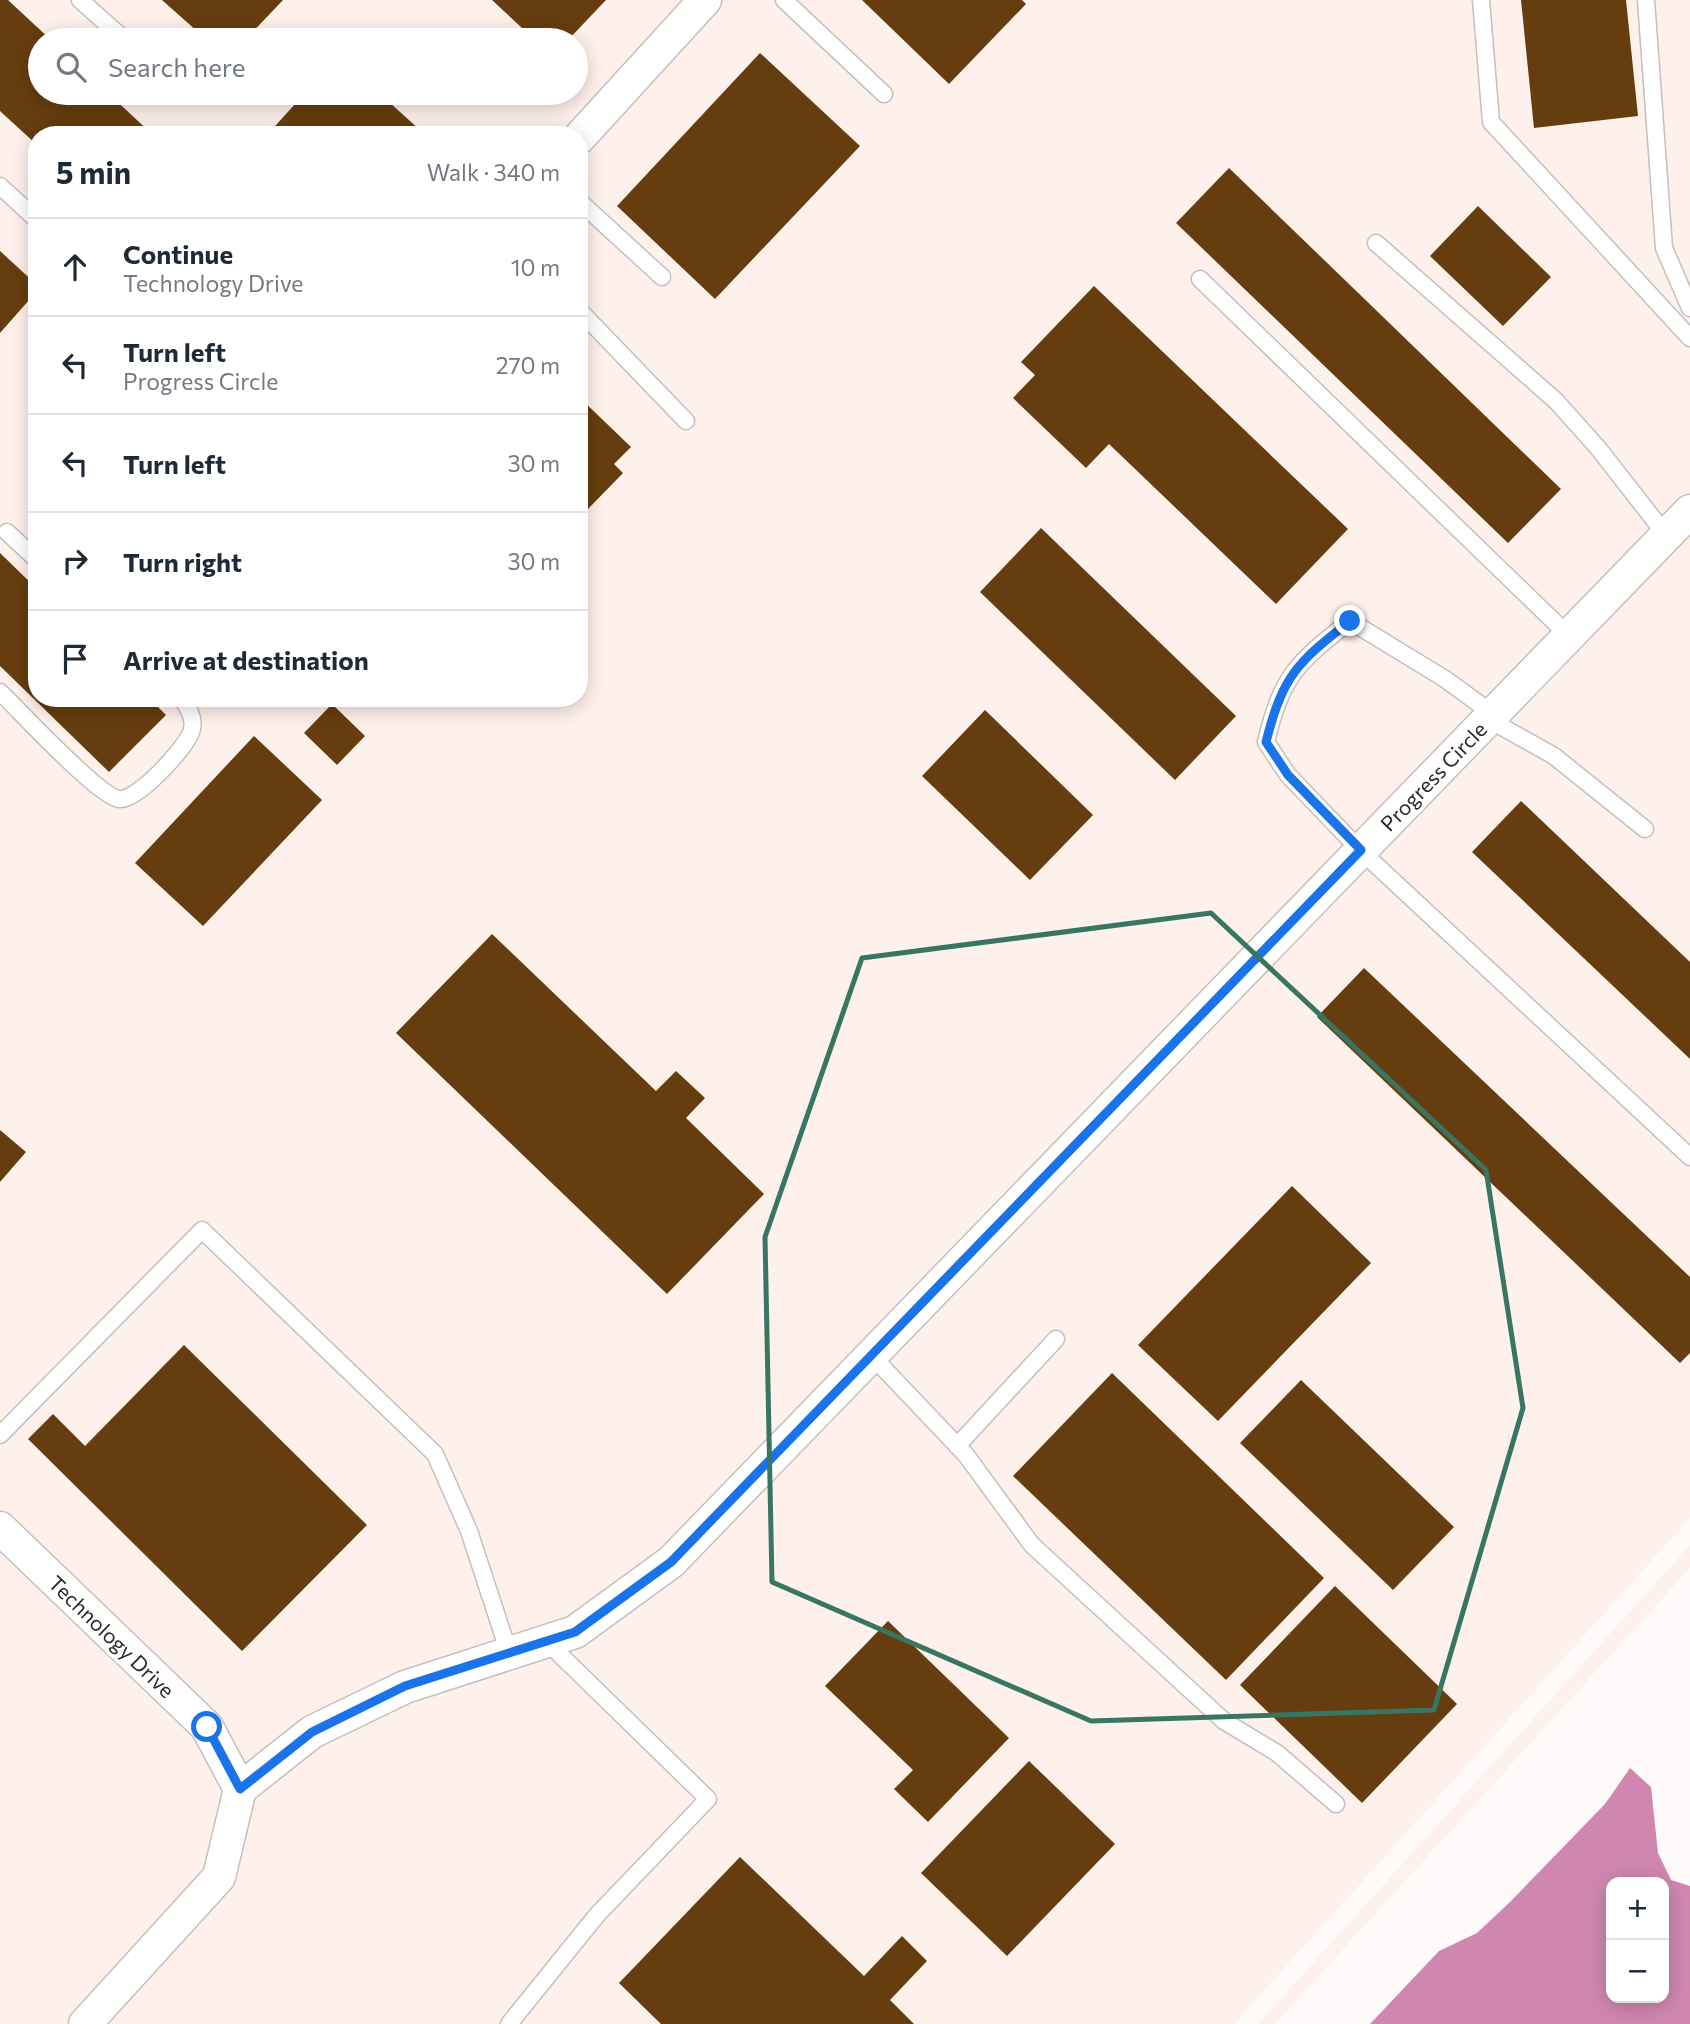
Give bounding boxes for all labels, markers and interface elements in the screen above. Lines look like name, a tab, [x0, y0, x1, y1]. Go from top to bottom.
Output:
search box	[28, 28, 588, 105]
icon: search	[52, 48, 90, 86]
text: Search here	[108, 51, 246, 82]
text: 5 min	[56, 153, 131, 190]
text: Walk · 340 m	[427, 158, 560, 186]
text: Continue	[123, 238, 233, 269]
icon: ahead	[56, 248, 94, 286]
text: 10 m	[511, 253, 560, 281]
text: Technology Drive	[123, 269, 304, 297]
text: Turn left	[123, 336, 226, 367]
icon: left	[56, 346, 94, 384]
text: 270 m	[496, 351, 560, 379]
text: Progress Circle	[123, 367, 278, 395]
icon: left	[56, 444, 94, 482]
text: Turn left	[123, 448, 226, 479]
text: 30 m	[507, 449, 560, 477]
icon: right	[56, 542, 94, 580]
text: Turn right	[123, 546, 242, 577]
text: 30 m	[507, 547, 560, 575]
route end	[1334, 605, 1365, 636]
icon: arrive	[56, 640, 94, 678]
text: Arrive at destination	[123, 644, 369, 675]
street label: Progress Circle	[1375, 716, 1491, 836]
street label: Technology Drive	[44, 1570, 180, 1702]
route start	[191, 1711, 222, 1742]
map controls	[1606, 1877, 1669, 2003]
button: +	[1606, 1877, 1669, 1940]
button: −	[1606, 1940, 1669, 2003]

